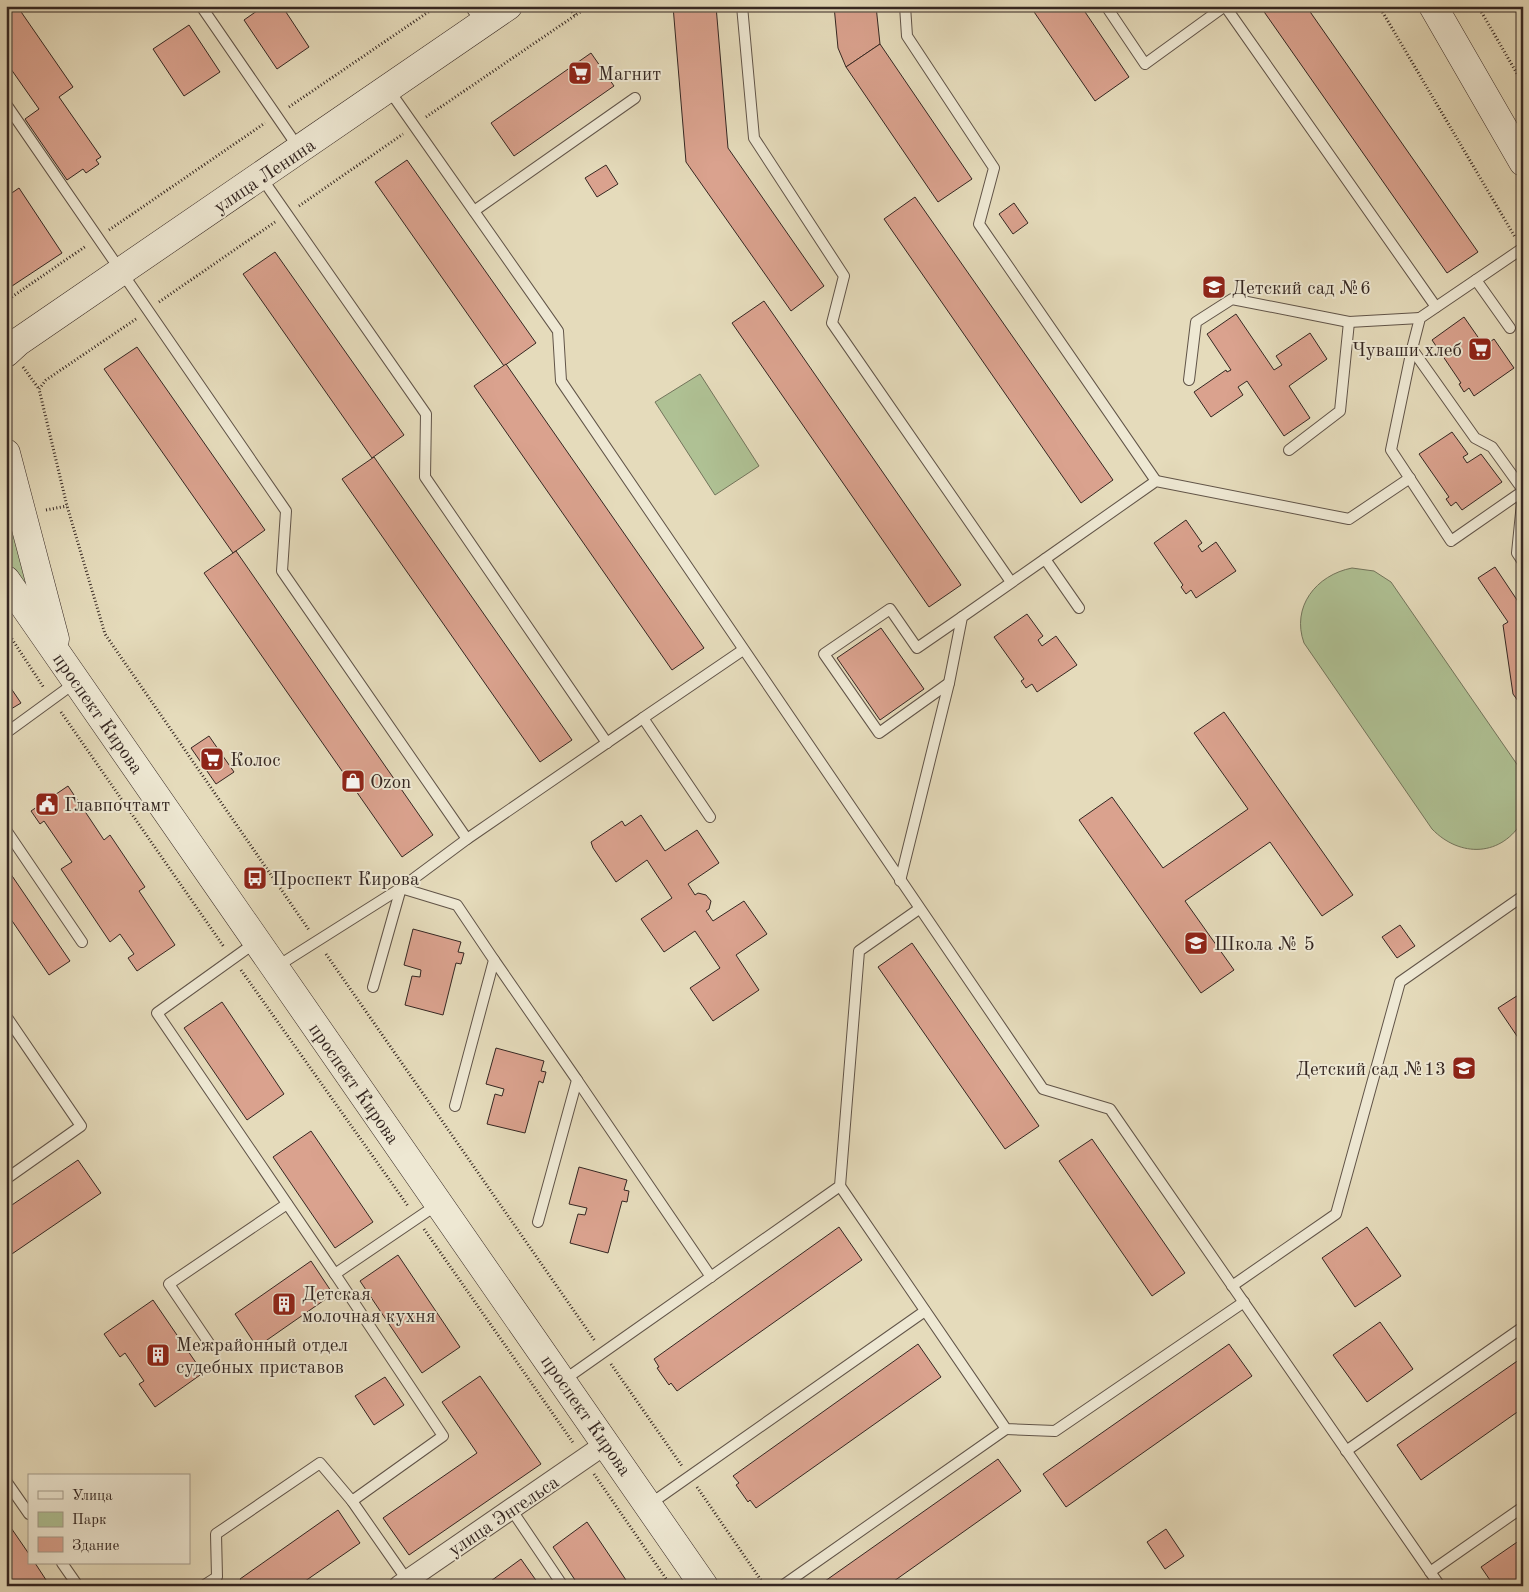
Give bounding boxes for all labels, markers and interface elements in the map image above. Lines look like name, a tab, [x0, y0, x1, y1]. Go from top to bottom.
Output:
supermarket icon: Магнит	[567, 60, 593, 86]
place label: Магнит	[598, 66, 661, 85]
street label: улица Ленина	[211, 136, 320, 218]
school or university icon: Детский сад №6	[1201, 274, 1227, 300]
place label: Детский сад №6	[1232, 280, 1371, 299]
supermarket icon: Чуваши хлеб	[1467, 336, 1493, 362]
place label: Чуваши хлеб	[1352, 342, 1462, 361]
street label: проспект Кирова	[48, 651, 146, 779]
supermarket icon: Колос	[199, 746, 225, 772]
place label: Колос	[230, 752, 281, 771]
shop icon: Ozon	[340, 768, 366, 794]
place label: Ozon	[370, 774, 411, 793]
public building icon: Главпочтамт	[34, 791, 60, 817]
place label: Главпочтамт	[64, 797, 170, 816]
bus stop icon: Проспект Кирова	[242, 865, 268, 891]
place label: Проспект Кирова	[272, 871, 420, 890]
school or university icon: Школа № 5	[1183, 930, 1209, 956]
place label: Школа № 5	[1214, 936, 1315, 955]
street label: проспект Кирова	[304, 1021, 402, 1149]
school or university icon: Детский сад №13	[1451, 1055, 1477, 1081]
place label: Детский сад №13	[1296, 1061, 1446, 1080]
place label: Детская молочная кухня	[302, 1286, 436, 1327]
building icon: Детская молочная кухня	[271, 1291, 297, 1317]
place label: Межрайонный отдел судебных приставов	[176, 1337, 348, 1378]
building icon: Межрайонный отдел судебных приставов	[145, 1342, 171, 1368]
street label: проспект Кирова	[536, 1353, 634, 1481]
street label: улица Энгельса	[446, 1473, 564, 1561]
legend	[28, 1474, 190, 1564]
text: Улица	[72, 1489, 113, 1504]
text: Парк	[72, 1513, 107, 1528]
text: Здание	[72, 1539, 119, 1554]

